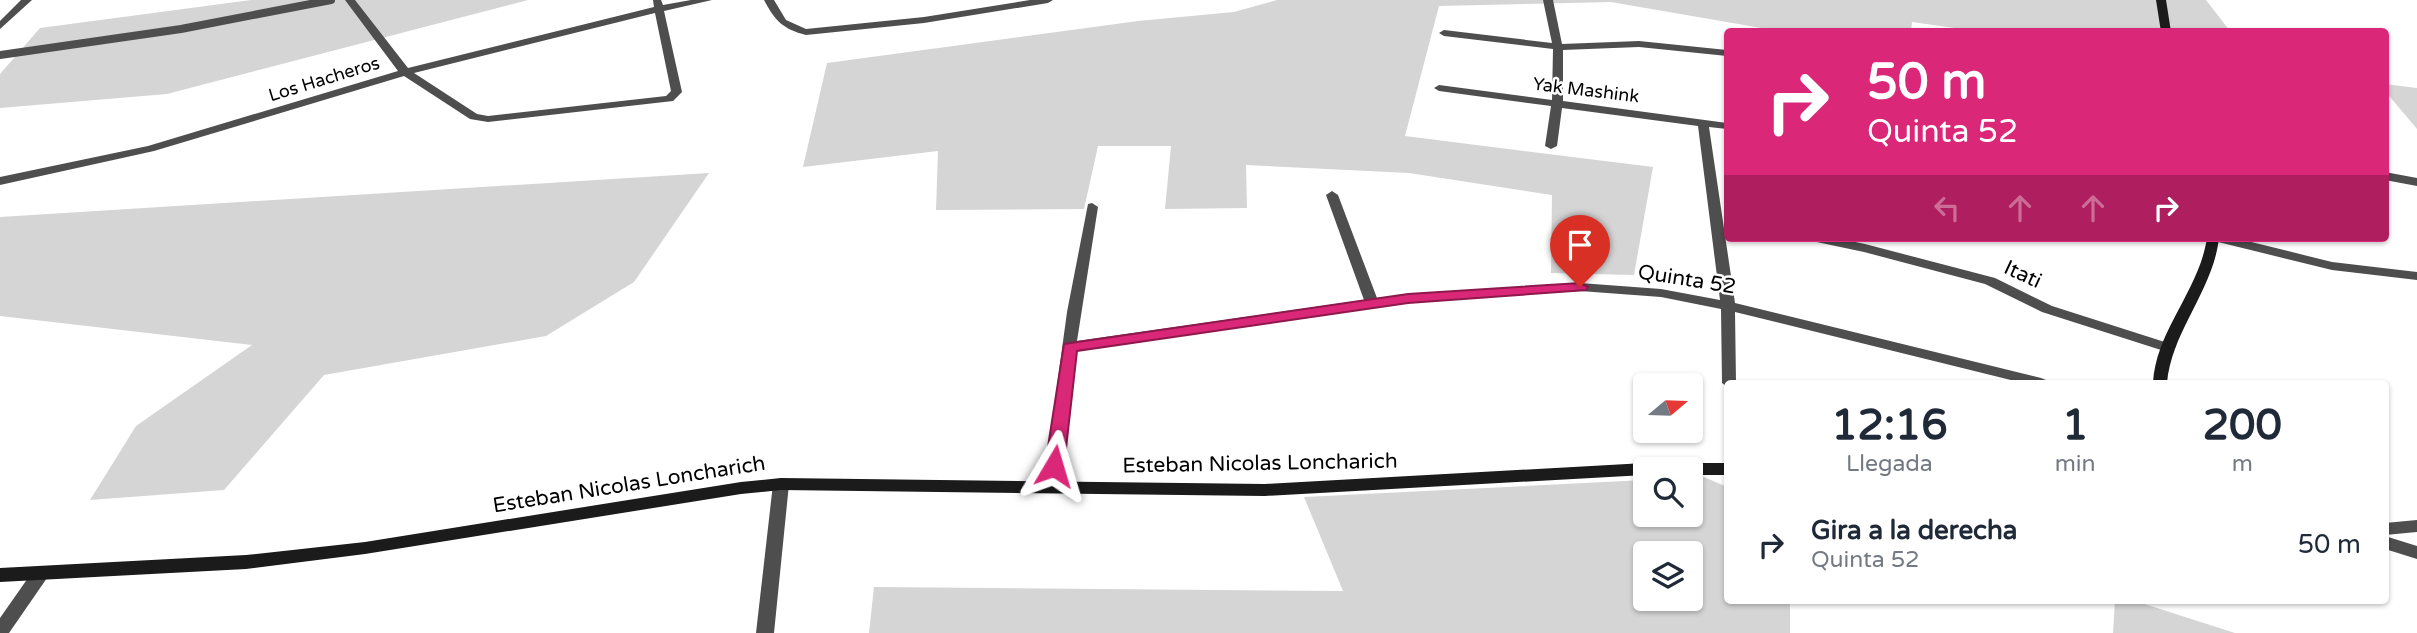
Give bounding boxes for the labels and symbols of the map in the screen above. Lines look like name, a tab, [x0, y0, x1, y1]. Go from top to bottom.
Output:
street label: Los Hacheros	[266, 52, 382, 106]
street label: Yak Mashink	[1532, 73, 1641, 107]
pin	[1550, 215, 1610, 287]
street label: Itati	[2000, 255, 2046, 294]
street label: Quinta 52	[1636, 259, 1738, 300]
north arrow	[1633, 373, 1703, 443]
position arrow	[1017, 429, 1091, 503]
street label: Esteban Nicolas Loncharich	[1122, 449, 1398, 478]
street label: Esteban Nicolas Loncharich	[491, 451, 767, 518]

